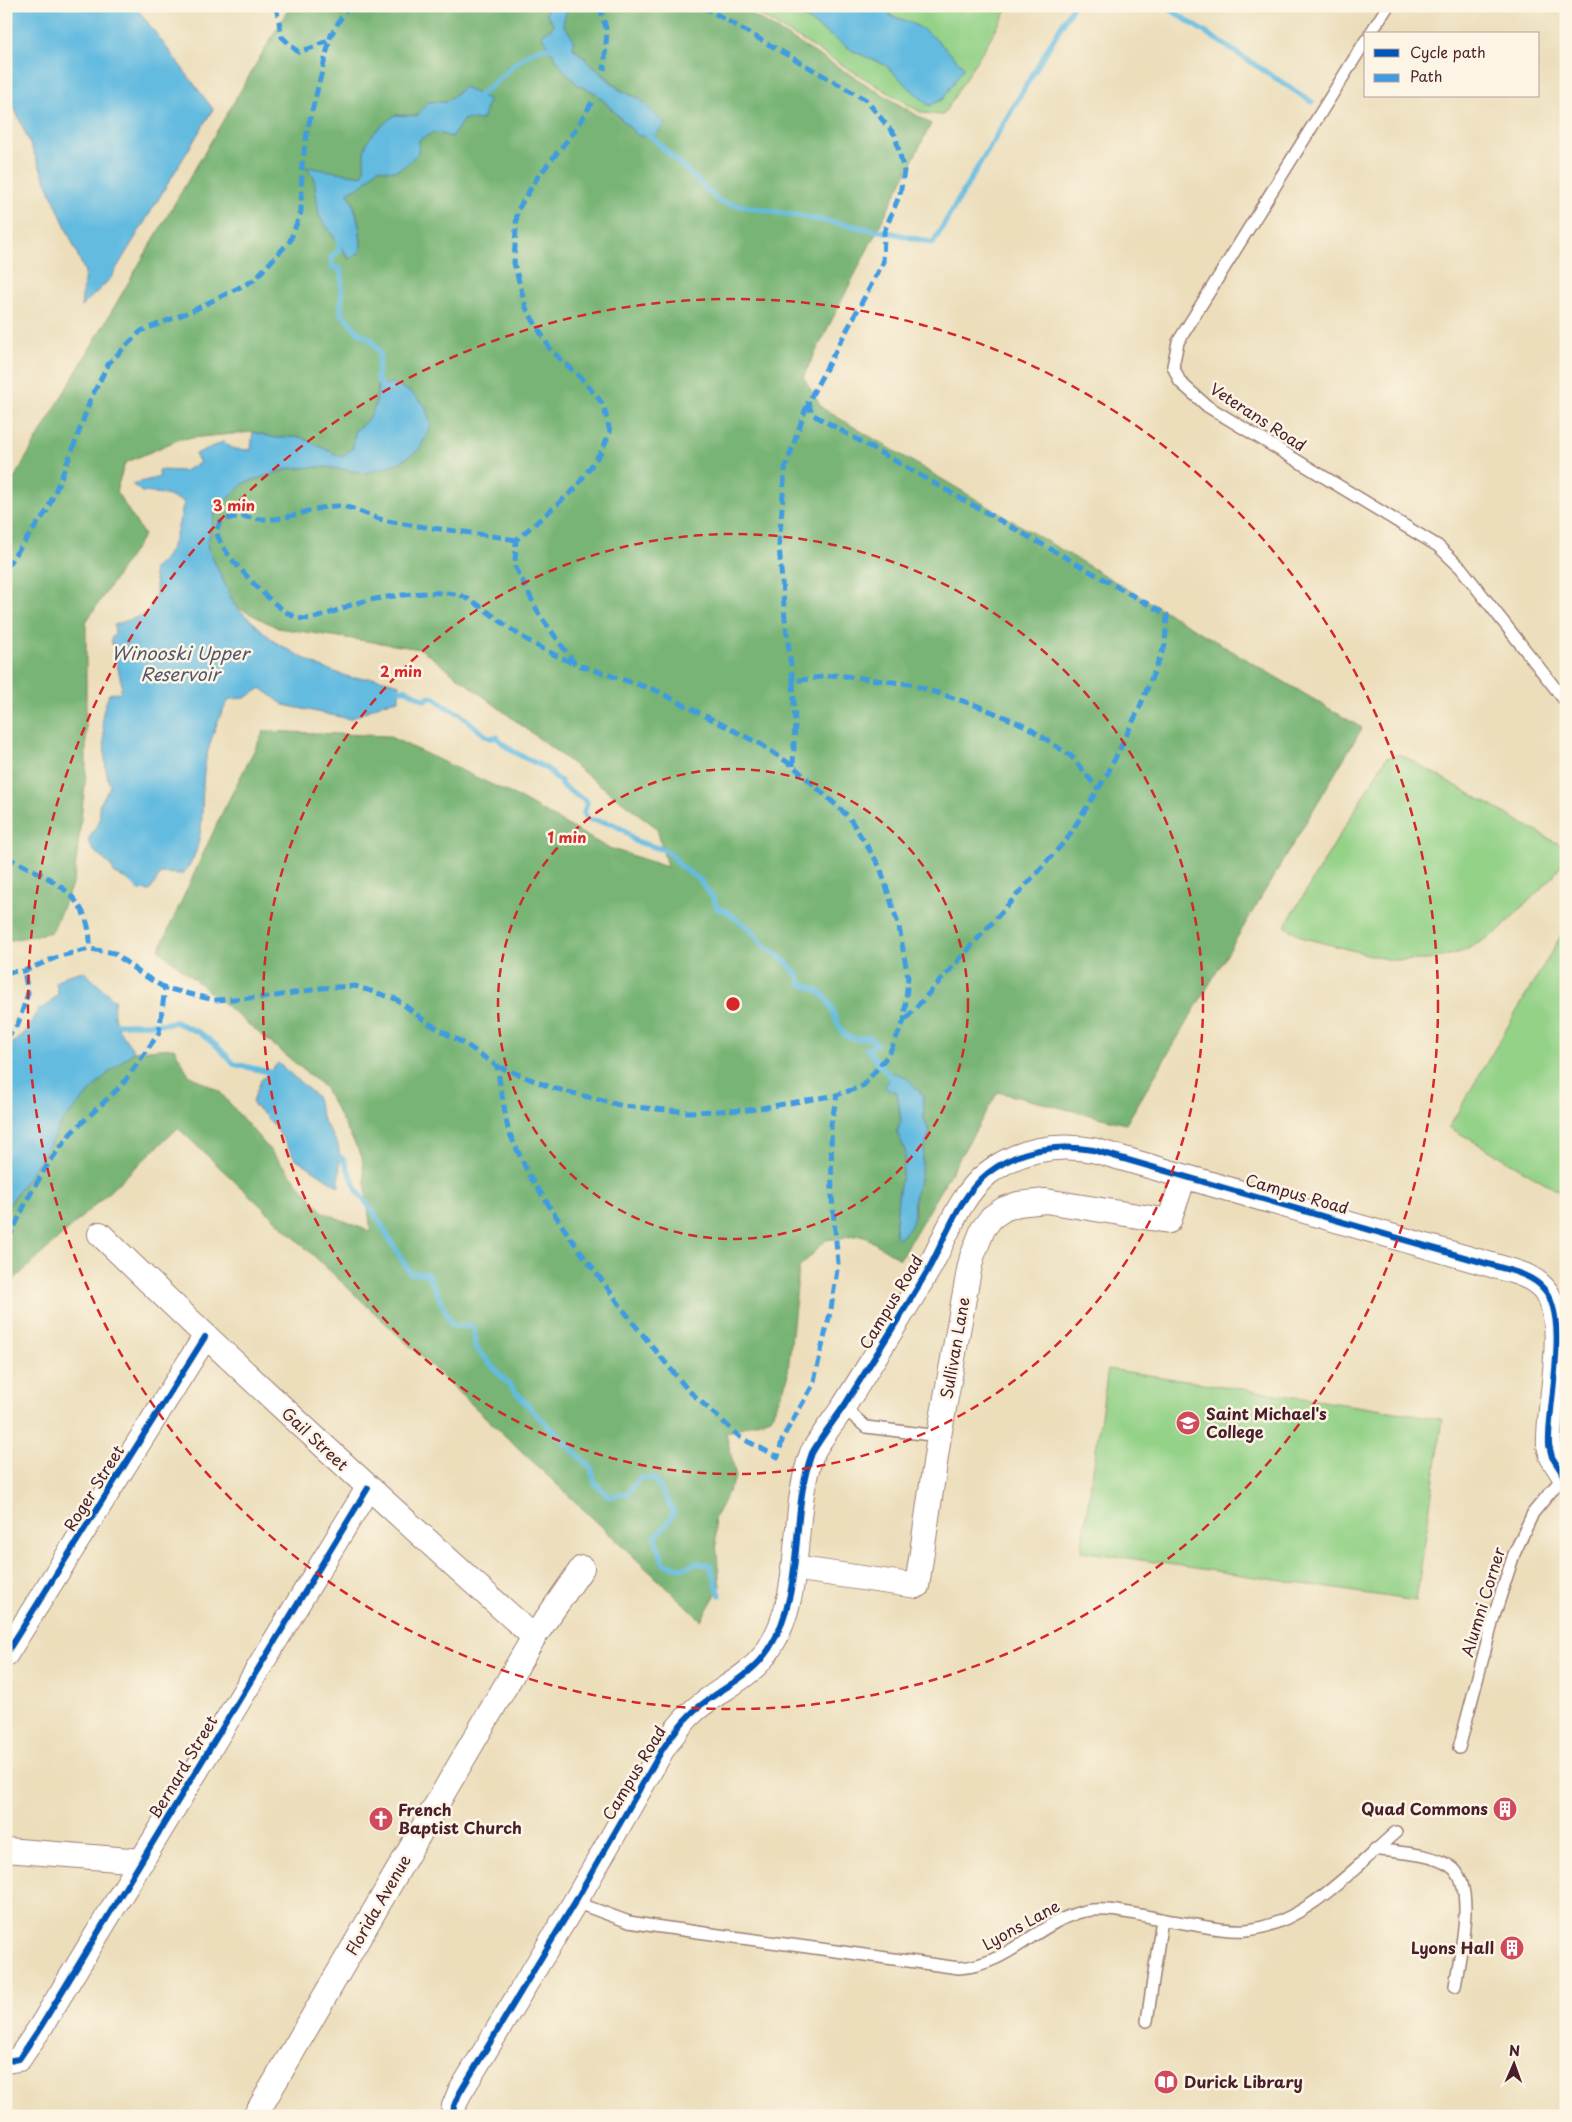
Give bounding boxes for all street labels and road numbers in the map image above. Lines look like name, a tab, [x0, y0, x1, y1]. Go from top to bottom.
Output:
street label: Veterans Road	[1206, 376, 1312, 456]
street label: Campus Road	[1243, 1167, 1352, 1219]
street label: Campus Road	[852, 1250, 928, 1353]
street label: Sullivan Lane	[933, 1295, 975, 1401]
street label: Gail Street	[277, 1401, 355, 1476]
street label: Roger Street	[57, 1439, 129, 1535]
street label: Alumni Corner	[1454, 1543, 1510, 1660]
street label: Bernard Street	[142, 1710, 223, 1823]
street label: Campus Road	[595, 1721, 671, 1824]
street label: Florida Avenue	[339, 1849, 416, 1959]
street label: Lyons Lane	[977, 1893, 1064, 1955]

